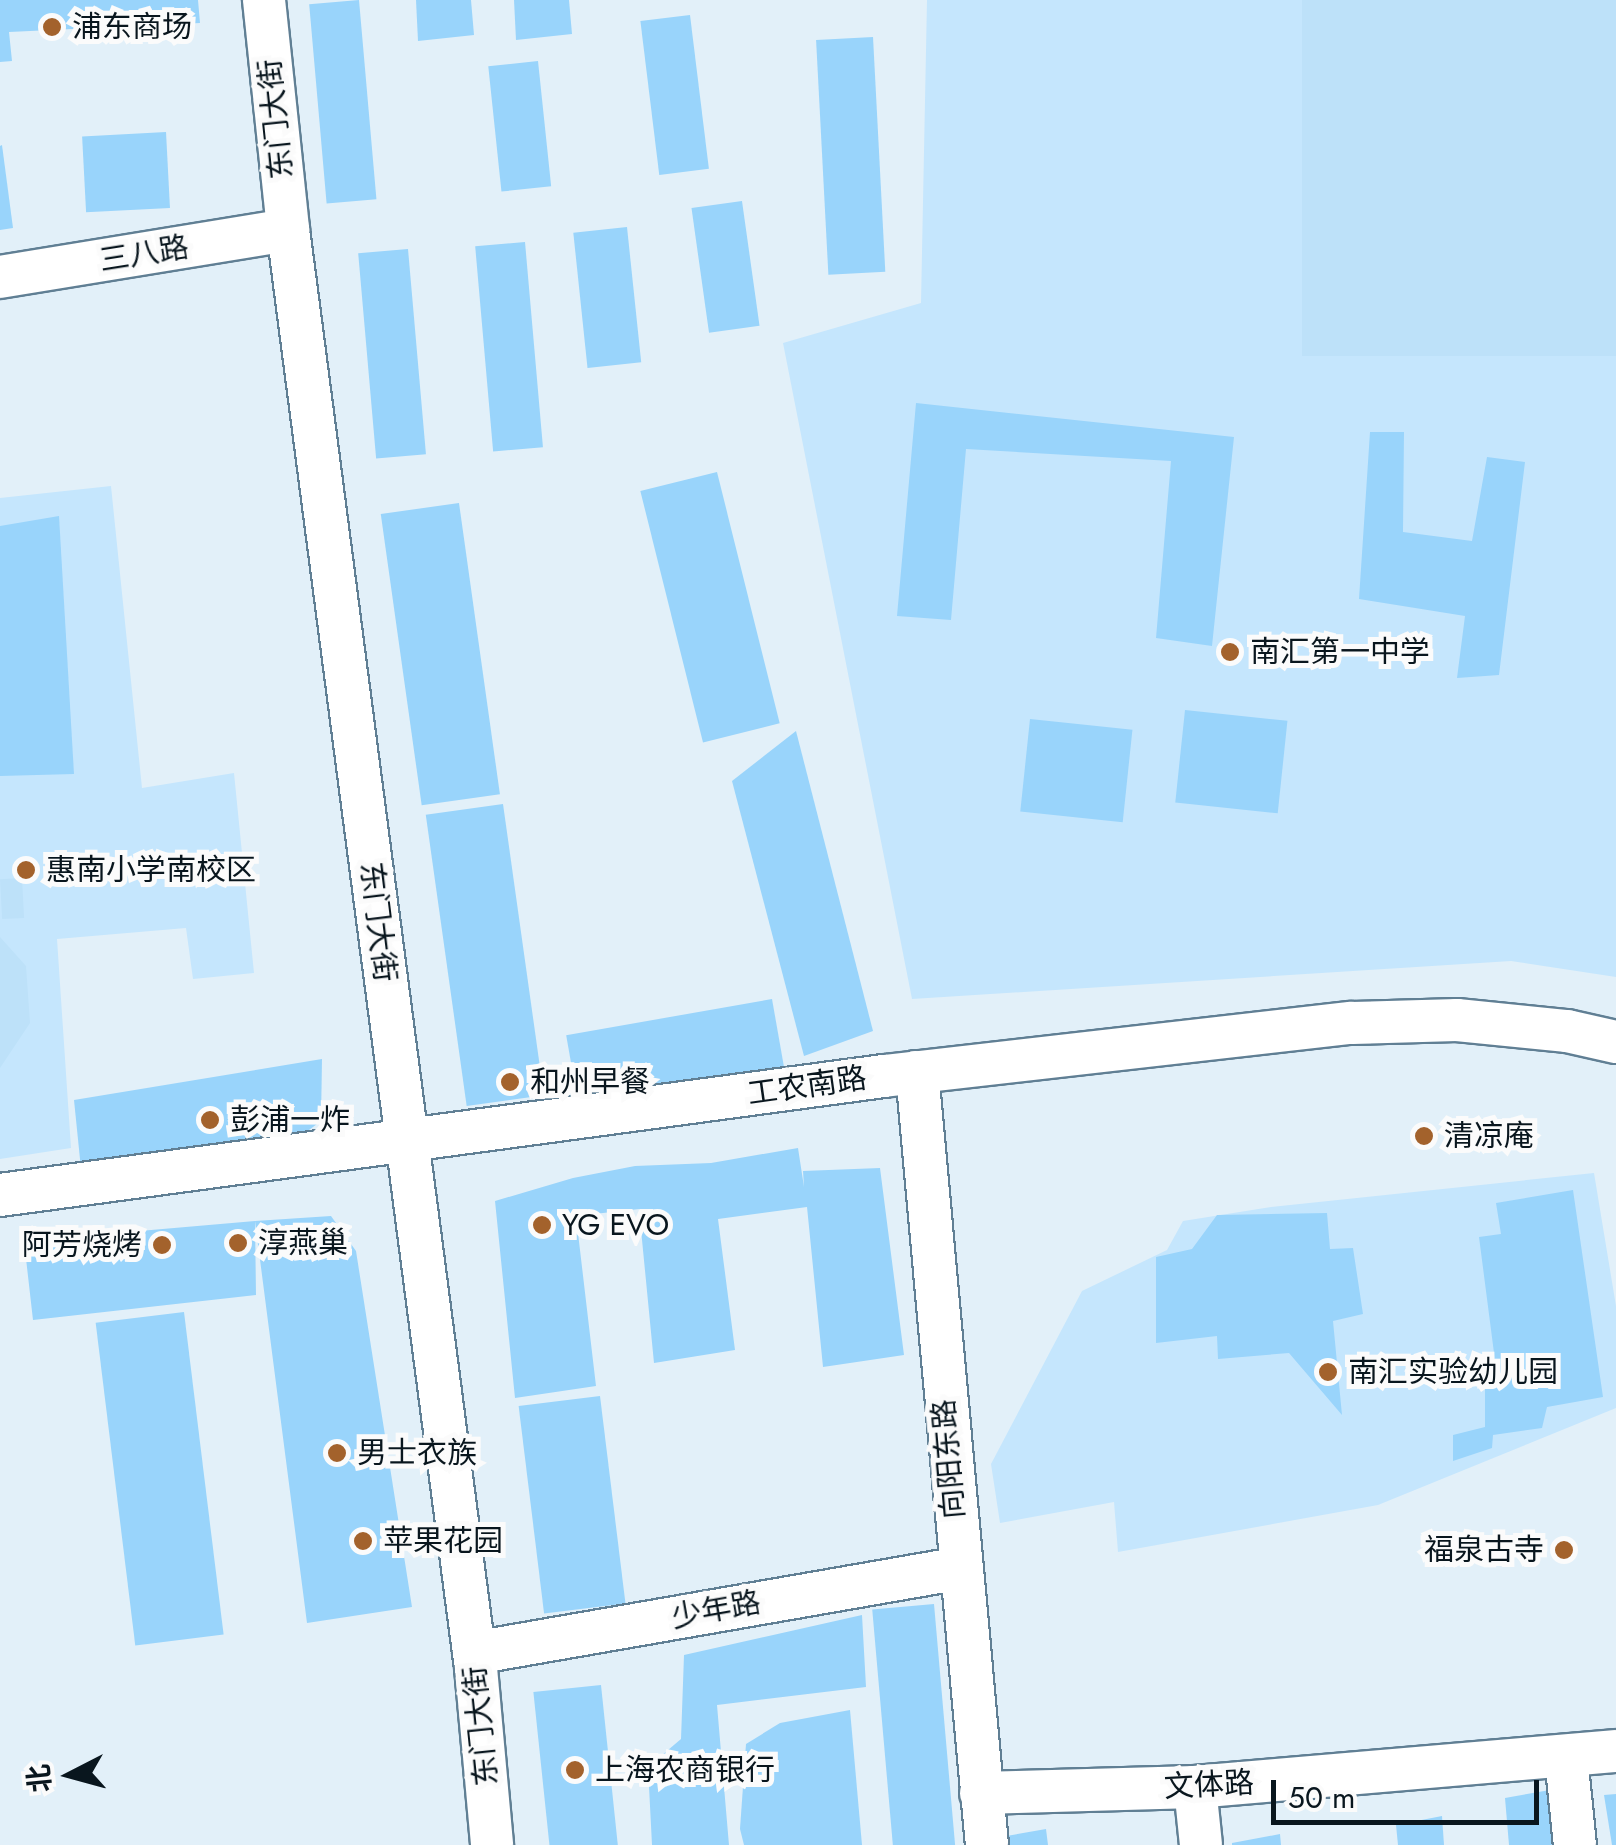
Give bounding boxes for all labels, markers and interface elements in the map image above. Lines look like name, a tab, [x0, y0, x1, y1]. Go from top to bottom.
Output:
place label: 浦东商场	[72, 9, 192, 45]
marker: 浦东商场	[41, 16, 63, 38]
street label: 东门大街	[252, 57, 300, 181]
street label: 三八路	[97, 229, 191, 279]
place label: 南汇第一中学	[1250, 634, 1430, 670]
marker: 南汇第一中学	[1219, 641, 1241, 663]
place label: 惠南小学南校区	[46, 852, 256, 888]
marker: 惠南小学南校区	[15, 859, 37, 881]
street label: 东门大街	[353, 860, 403, 984]
street label: 工农南路	[745, 1060, 869, 1112]
place label: 和州早餐	[530, 1064, 650, 1100]
marker: 和州早餐	[499, 1071, 521, 1093]
place label: 彭浦一炸	[230, 1102, 350, 1138]
marker: 彭浦一炸	[199, 1109, 221, 1131]
place label: 清凉庵	[1444, 1118, 1534, 1154]
marker: 清凉庵	[1413, 1125, 1435, 1147]
place label: YG EVO	[562, 1207, 669, 1243]
marker: YG EVO	[531, 1214, 553, 1236]
place label: 淳燕巢	[258, 1225, 348, 1261]
place label: 阿芳烧烤	[22, 1227, 142, 1263]
marker: 淳燕巢	[227, 1232, 249, 1254]
marker: 阿芳烧烤	[151, 1234, 173, 1256]
place label: 南汇实验幼儿园	[1348, 1354, 1558, 1390]
marker: 南汇实验幼儿园	[1317, 1361, 1339, 1383]
street label: 向阳东路	[926, 1398, 972, 1520]
place label: 男士衣族	[357, 1435, 477, 1471]
marker: 男士衣族	[326, 1442, 348, 1464]
place label: 苹果花园	[383, 1523, 503, 1559]
marker: 苹果花园	[352, 1530, 374, 1552]
place label: 福泉古寺	[1424, 1532, 1544, 1568]
marker: 福泉古寺	[1553, 1539, 1575, 1561]
street label: 少年路	[669, 1584, 763, 1636]
street label: 东门大街	[457, 1664, 505, 1788]
north arrow	[20, 1725, 120, 1825]
place label: 上海农商银行	[595, 1752, 775, 1788]
marker: 上海农商银行	[564, 1759, 586, 1781]
scale bar	[1276, 1760, 1544, 1822]
text: 北	[18, 1762, 62, 1794]
street label: 文体路	[1163, 1765, 1255, 1805]
text: 50 m	[1288, 1776, 1355, 1819]

